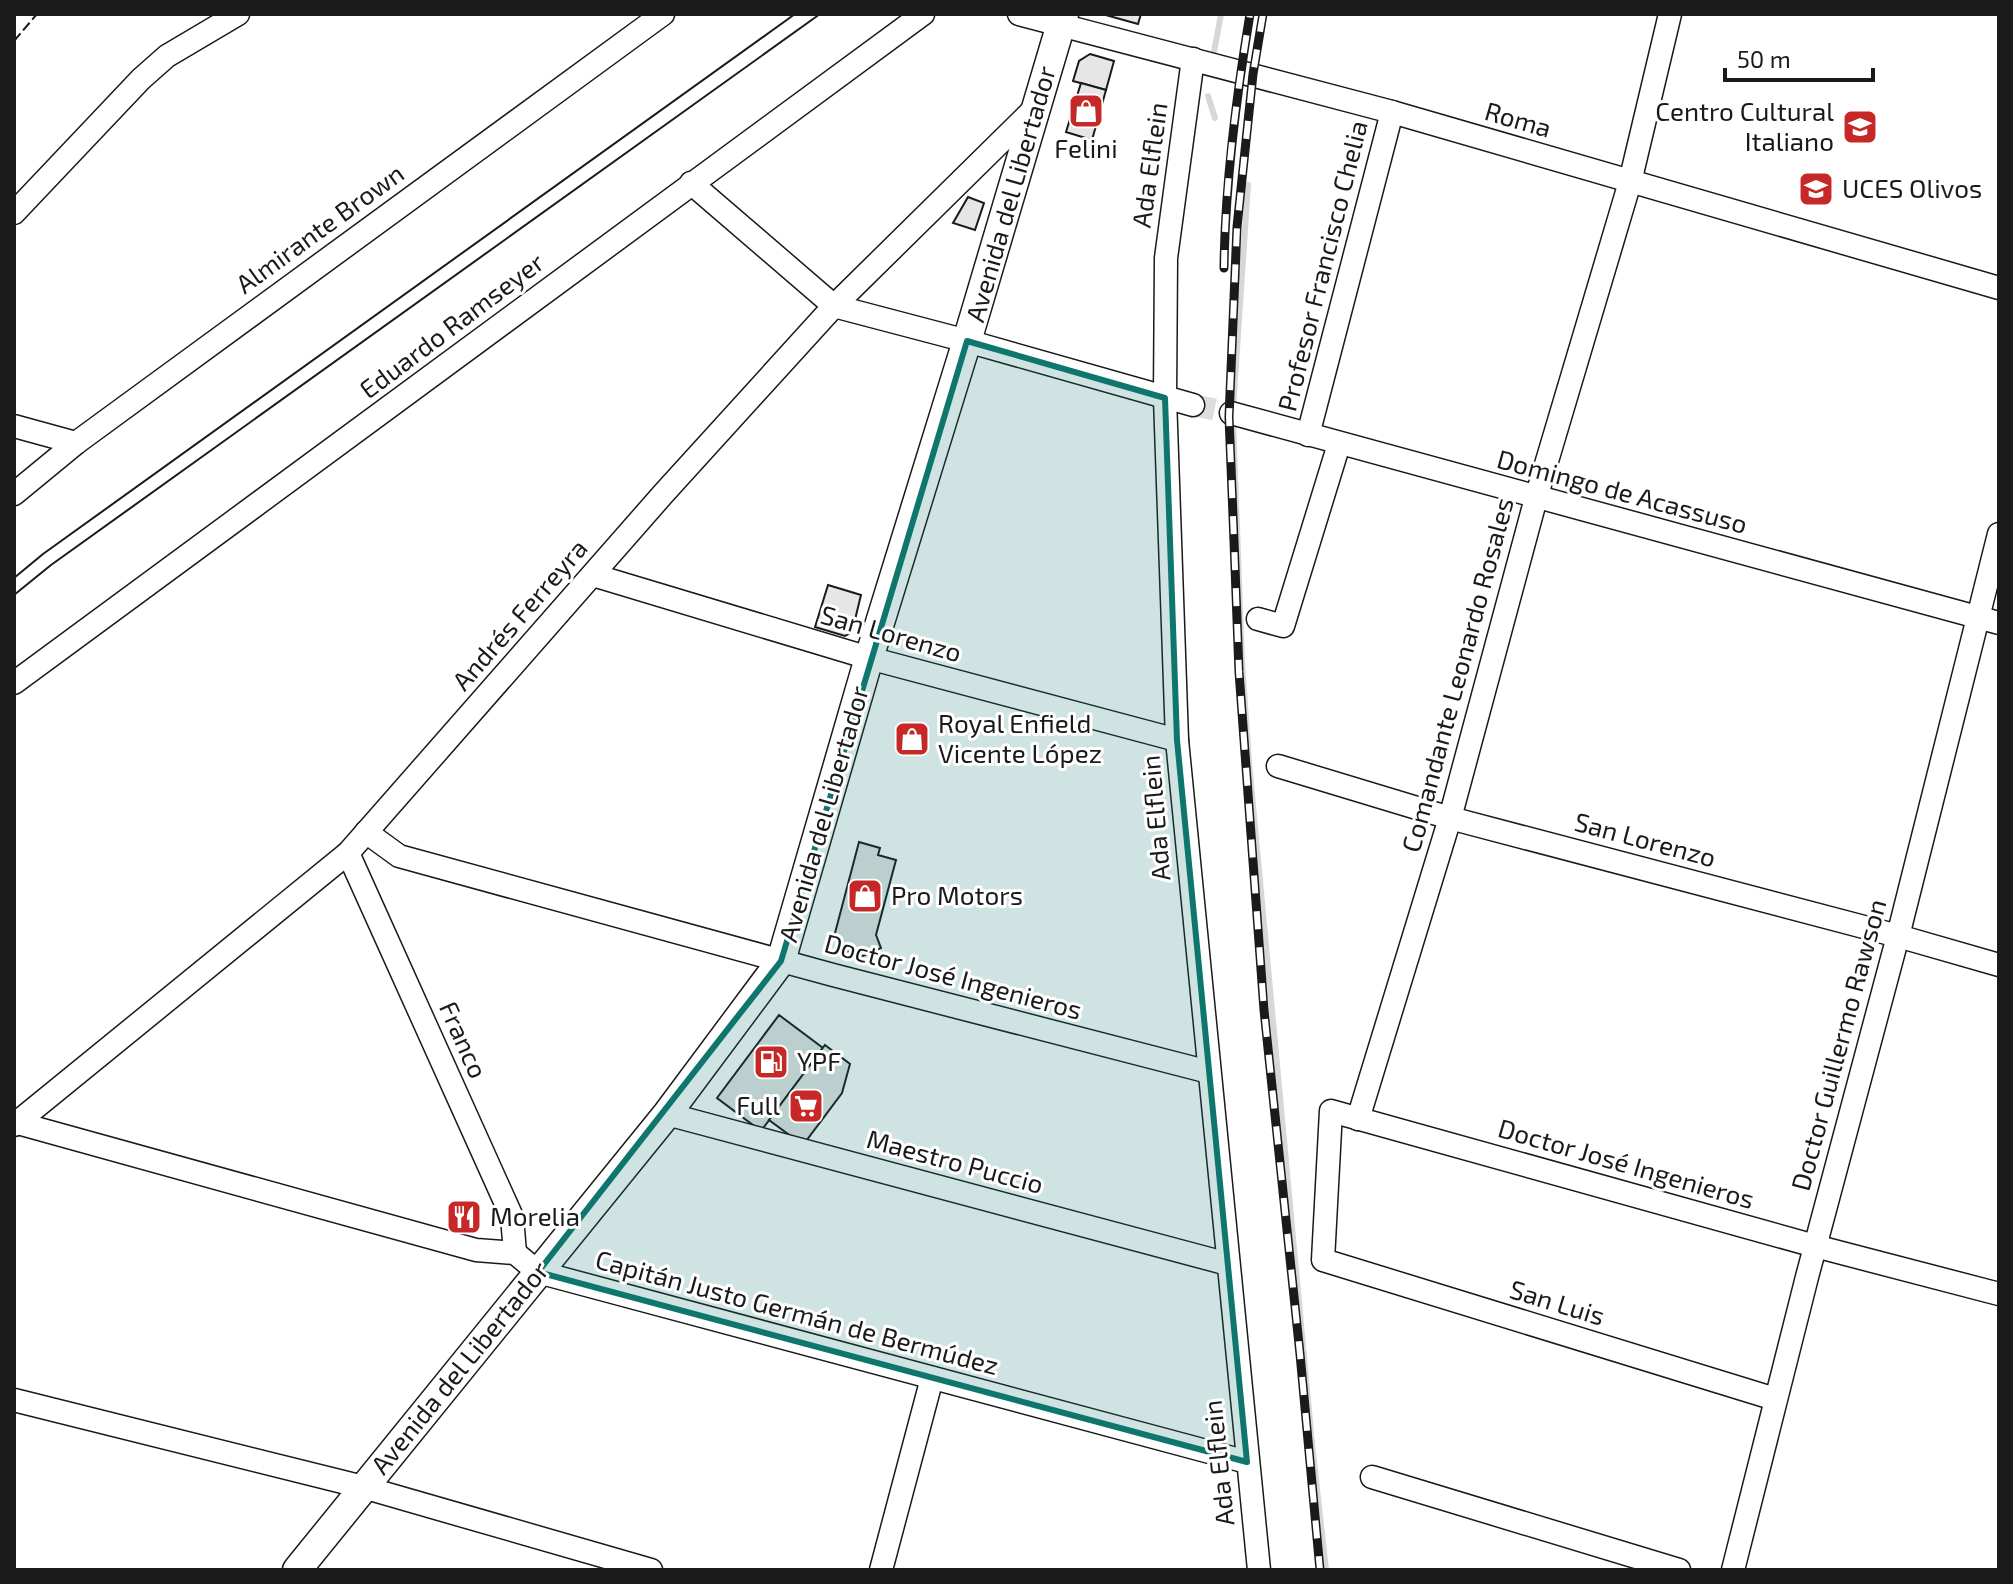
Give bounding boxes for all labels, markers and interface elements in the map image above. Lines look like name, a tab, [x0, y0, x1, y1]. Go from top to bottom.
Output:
scale bar	[1725, 32, 1873, 82]
text: 50 m	[1737, 44, 1791, 73]
street label: Avenida del Libertador	[958, 62, 1061, 325]
shop icon: Felini	[1067, 92, 1105, 130]
street label: Roma	[1482, 94, 1555, 143]
place label: Centro Cultural Italiano	[1655, 95, 1834, 156]
street label: Ada Elflein	[1124, 100, 1173, 229]
school or university icon: Centro Cultural Italiano	[1841, 108, 1879, 146]
street label: Profesor Francisco Chelia	[1270, 117, 1373, 414]
place label: Felini	[1054, 132, 1118, 163]
street label: Almirante Brown	[229, 156, 409, 299]
school or university icon: UCES Olivos	[1797, 170, 1835, 208]
place label: UCES Olivos	[1842, 172, 1982, 203]
street label: Eduardo Ramseyer	[353, 246, 549, 404]
street label: Domingo de Acassuso	[1494, 442, 1751, 539]
street label: Comandante Leonardo Rosales	[1394, 494, 1519, 855]
street label: Andrés Ferreyra	[445, 532, 593, 696]
street label: San Lorenzo	[817, 598, 965, 667]
street label: Avenida del Libertador	[771, 682, 874, 945]
place label: Royal Enfield Vicente López	[938, 707, 1102, 768]
shop icon: Royal Enfield Vicente López	[893, 720, 931, 758]
street label: Ada Elflein	[1134, 754, 1175, 882]
street label: San Lorenzo	[1571, 805, 1719, 872]
shop icon: Pro Motors	[846, 877, 884, 915]
place label: Pro Motors	[891, 879, 1023, 910]
street label: Doctor Guillermo Rawson	[1784, 895, 1891, 1194]
street label: Doctor José Ingenieros	[821, 926, 1085, 1025]
street label: Franco	[434, 996, 495, 1083]
fuel station icon: YPF	[752, 1043, 790, 1081]
place label: YPF	[797, 1045, 841, 1076]
supermarket icon: Full	[787, 1087, 825, 1125]
place label: Full	[736, 1089, 780, 1120]
street label: Doctor José Ingenieros	[1495, 1111, 1758, 1214]
street label: Maestro Puccio	[864, 1122, 1047, 1199]
restaurant icon: Morelia	[445, 1198, 483, 1236]
place label: Morelia	[490, 1200, 580, 1231]
street label: Capitán Justo Germán de Bermúdez	[592, 1243, 1002, 1380]
street label: Avenida del Libertador	[363, 1254, 554, 1480]
street label: San Luis	[1506, 1272, 1609, 1331]
street label: Ada Elflein	[1195, 1399, 1240, 1528]

